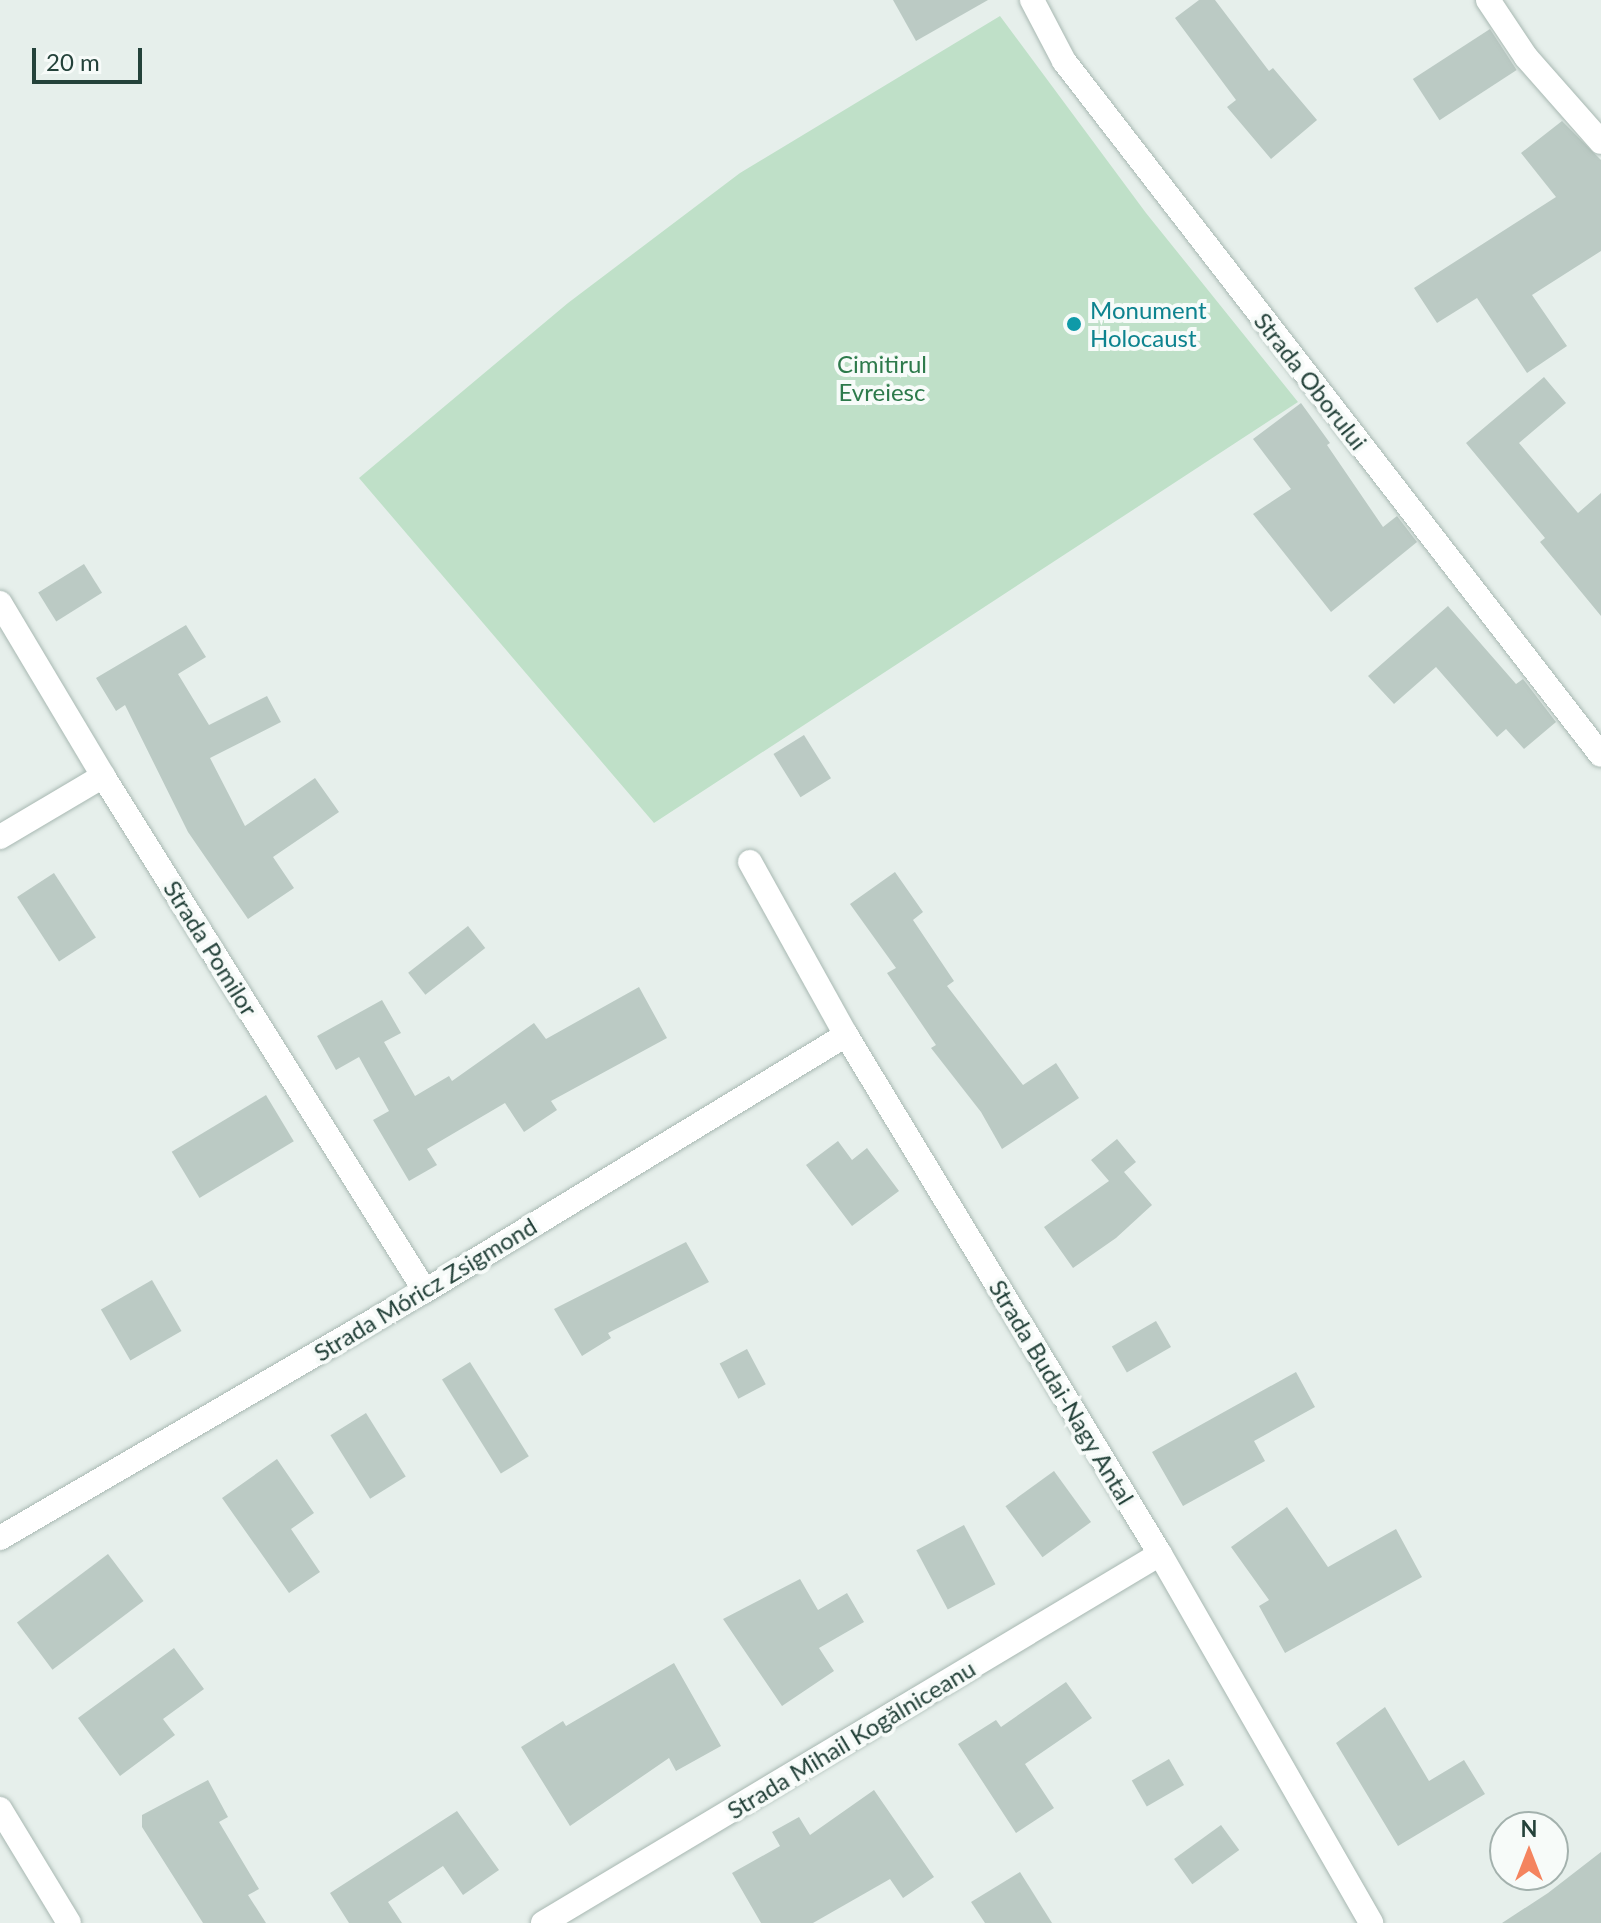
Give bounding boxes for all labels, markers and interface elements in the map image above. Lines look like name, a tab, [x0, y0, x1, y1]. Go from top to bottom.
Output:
scale bar	[36, 32, 146, 82]
text: 20 m	[46, 47, 100, 76]
place label: Monument Holocaust	[1090, 296, 1207, 352]
street label: Strada Oborului	[1249, 307, 1373, 455]
marker: Monument Holocaust	[1065, 315, 1083, 333]
park label: Cimitirul Evreiesc	[837, 350, 927, 406]
street label: Strada Pomilor	[158, 875, 264, 1021]
street label: Strada Móricz Zsigmond	[308, 1211, 542, 1367]
street label: Strada Budai-Nagy Antal	[983, 1274, 1141, 1510]
street label: Strada Mihail Kogălniceanu	[722, 1653, 980, 1825]
north arrow	[1489, 1811, 1569, 1891]
text: N	[1521, 1815, 1537, 1842]

